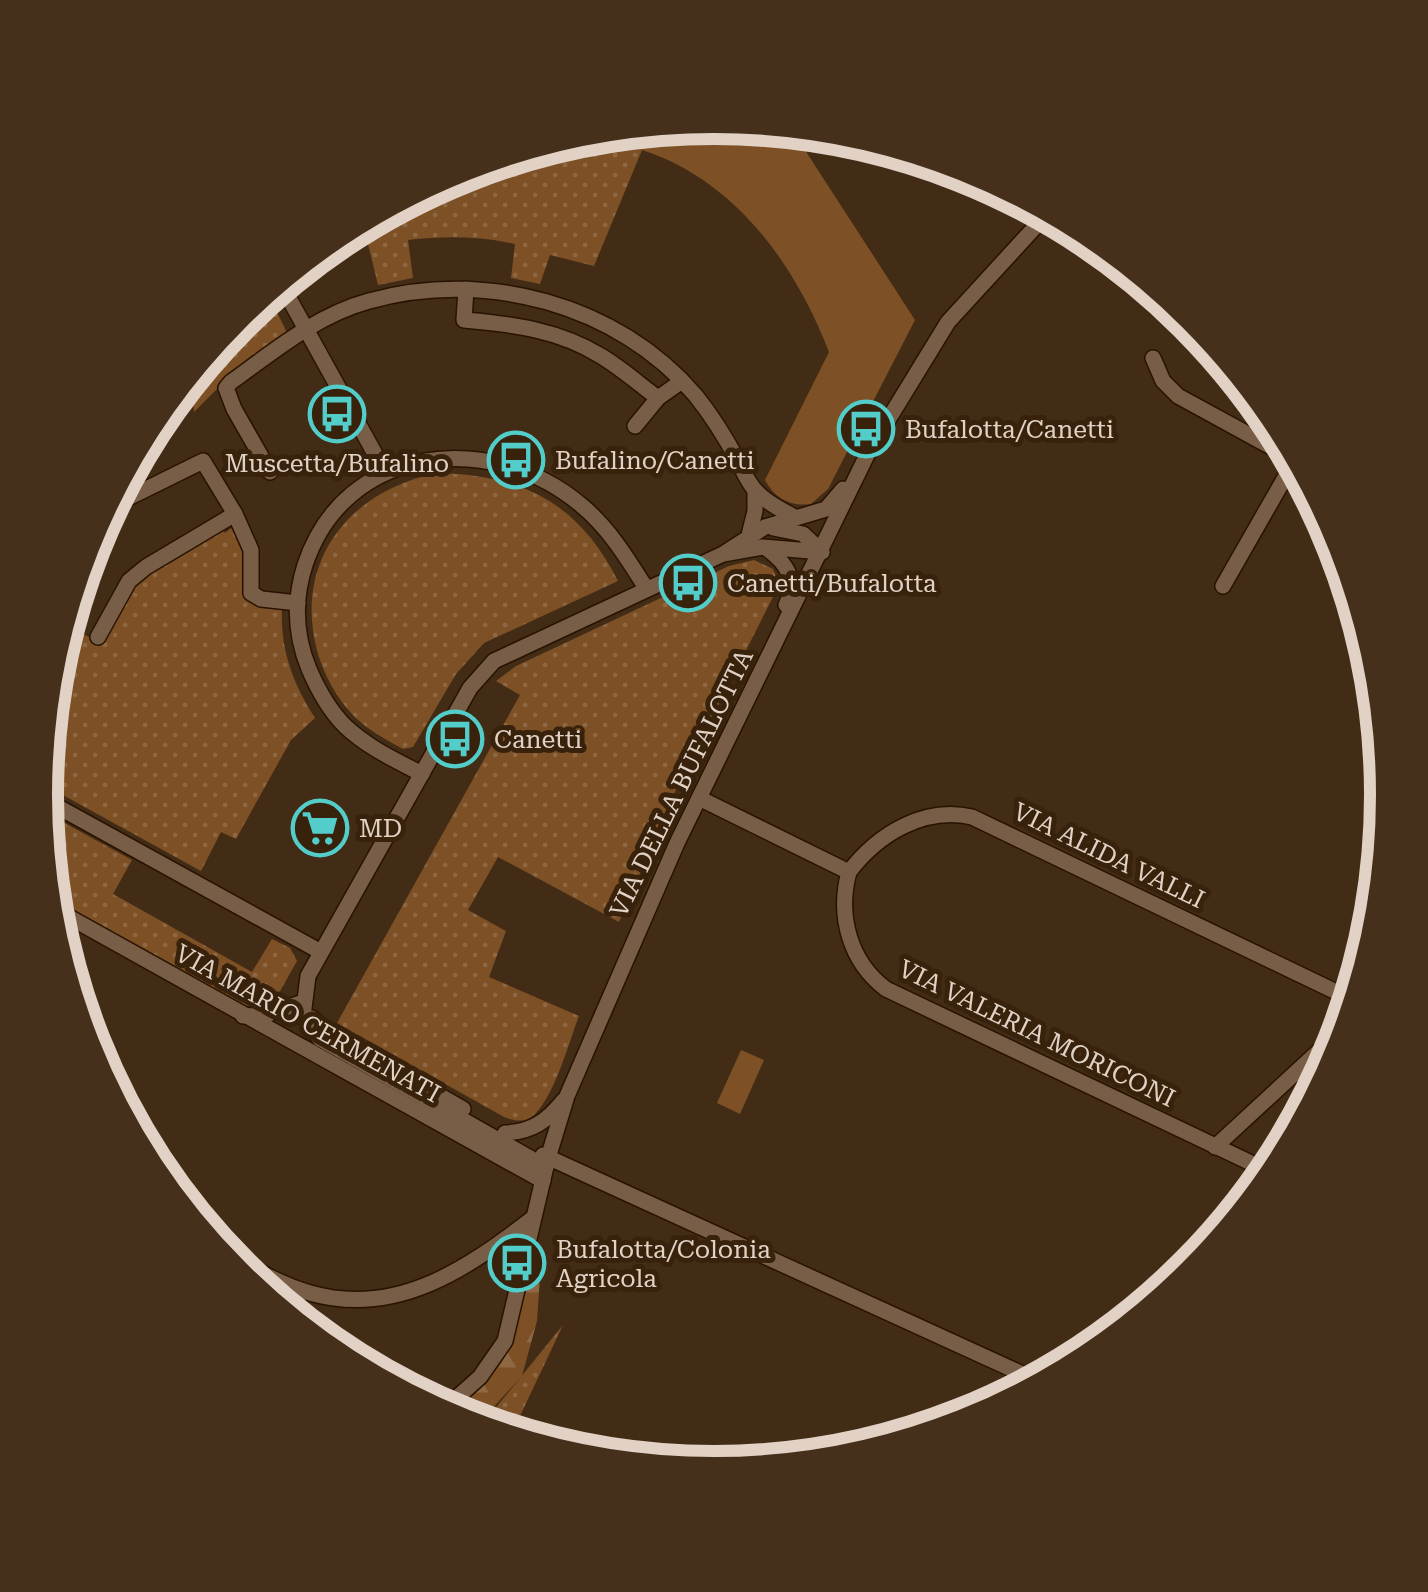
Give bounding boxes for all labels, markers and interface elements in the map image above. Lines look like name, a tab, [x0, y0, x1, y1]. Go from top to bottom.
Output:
bus stop icon: Muscetta/Bufalino	[307, 384, 367, 444]
bus stop icon: Bufalotta/Canetti	[836, 399, 896, 459]
place label: Bufalotta/Canetti	[905, 415, 1114, 444]
bus stop icon: Bufalino/Canetti	[486, 430, 546, 490]
place label: Bufalino/Canetti	[555, 446, 754, 475]
place label: Muscetta/Bufalino	[225, 449, 449, 478]
bus stop icon: Canetti/Bufalotta	[658, 553, 718, 613]
place label: Canetti/Bufalotta	[727, 569, 937, 598]
street label: VIA DELLA BUFALOTTA	[604, 644, 759, 922]
bus stop icon: Canetti	[425, 709, 485, 769]
place label: Canetti	[494, 725, 582, 754]
street label: VIA ALIDA VALLI	[1008, 797, 1209, 914]
supermarket icon: MD	[290, 798, 350, 858]
place label: MD	[359, 814, 402, 843]
street label: VIA MARIO CERMENATI	[170, 938, 445, 1108]
street label: VIA VALERIA MORICONI	[894, 954, 1180, 1113]
bus stop icon: Bufalotta/Colonia Agricola	[487, 1233, 547, 1293]
place label: Bufalotta/Colonia Agricola	[556, 1235, 771, 1293]

